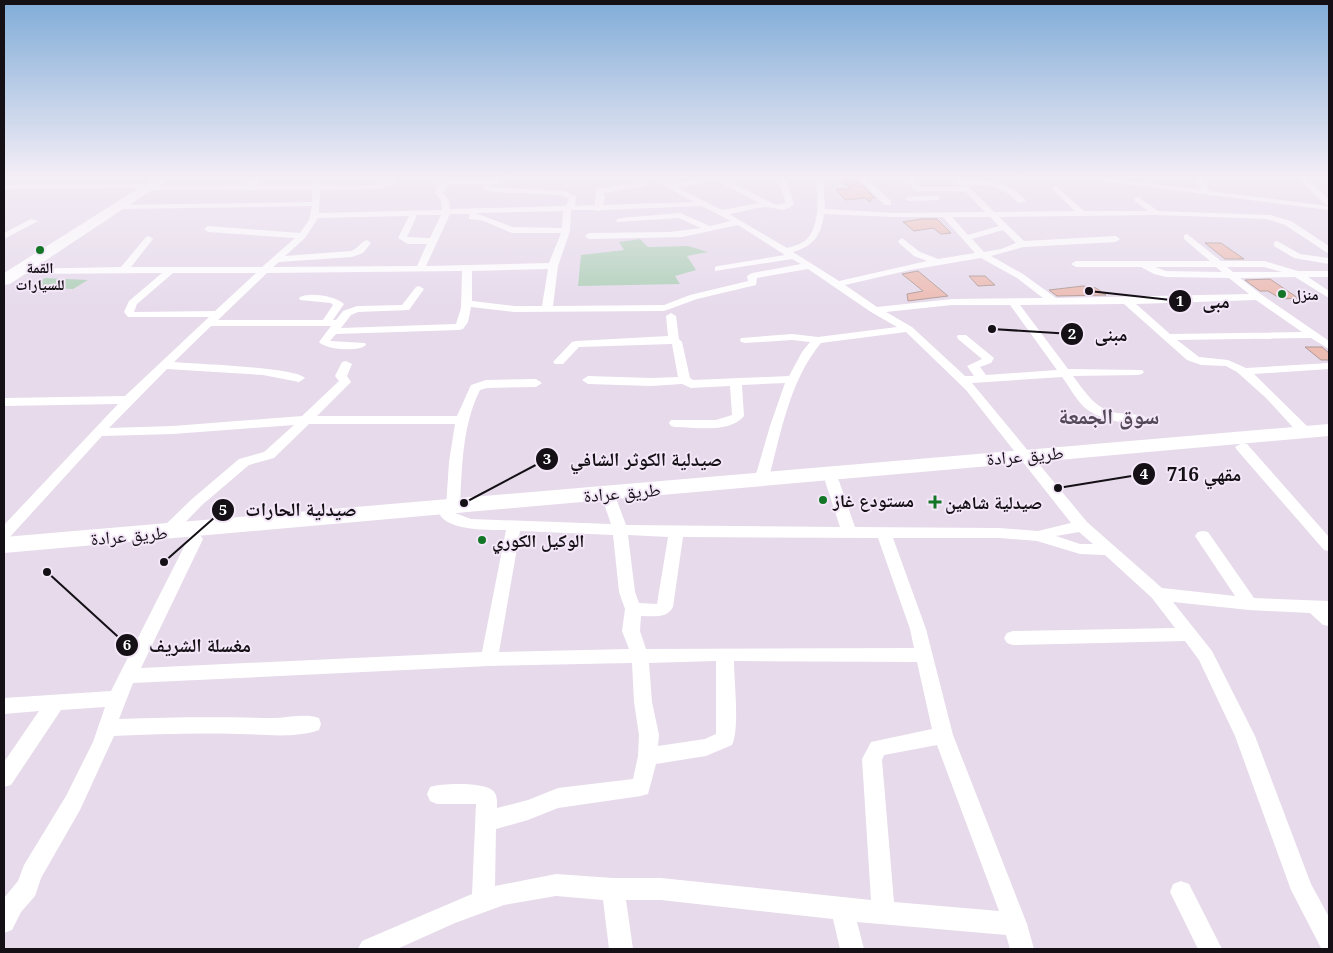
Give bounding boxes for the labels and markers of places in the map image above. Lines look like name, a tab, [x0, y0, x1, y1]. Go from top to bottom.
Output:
marker: القمة للسيارات	[34, 244, 46, 256]
place label: القمة للسيارات	[15, 257, 65, 294]
callout: مبى	[1167, 284, 1240, 318]
place label: منزل	[1292, 284, 1319, 304]
marker: منزل	[1276, 288, 1288, 300]
callout: مبنى	[1059, 317, 1138, 351]
callout: صيدلية الكوثر الشافي	[535, 442, 732, 476]
callout: مقهي 716	[1131, 457, 1251, 491]
place label: مستودع غاز	[832, 488, 914, 512]
place label: صيدلية شاهين	[945, 490, 1042, 514]
callout: صيدلية الحارات	[211, 493, 367, 527]
marker: مستودع غاز	[817, 494, 829, 506]
marker: صيدلية شاهين	[929, 496, 941, 508]
place label: الوكيل الكوري	[492, 528, 584, 555]
marker: الوكيل الكوري	[476, 534, 488, 546]
callout: مغسلة الشريف	[114, 628, 261, 662]

